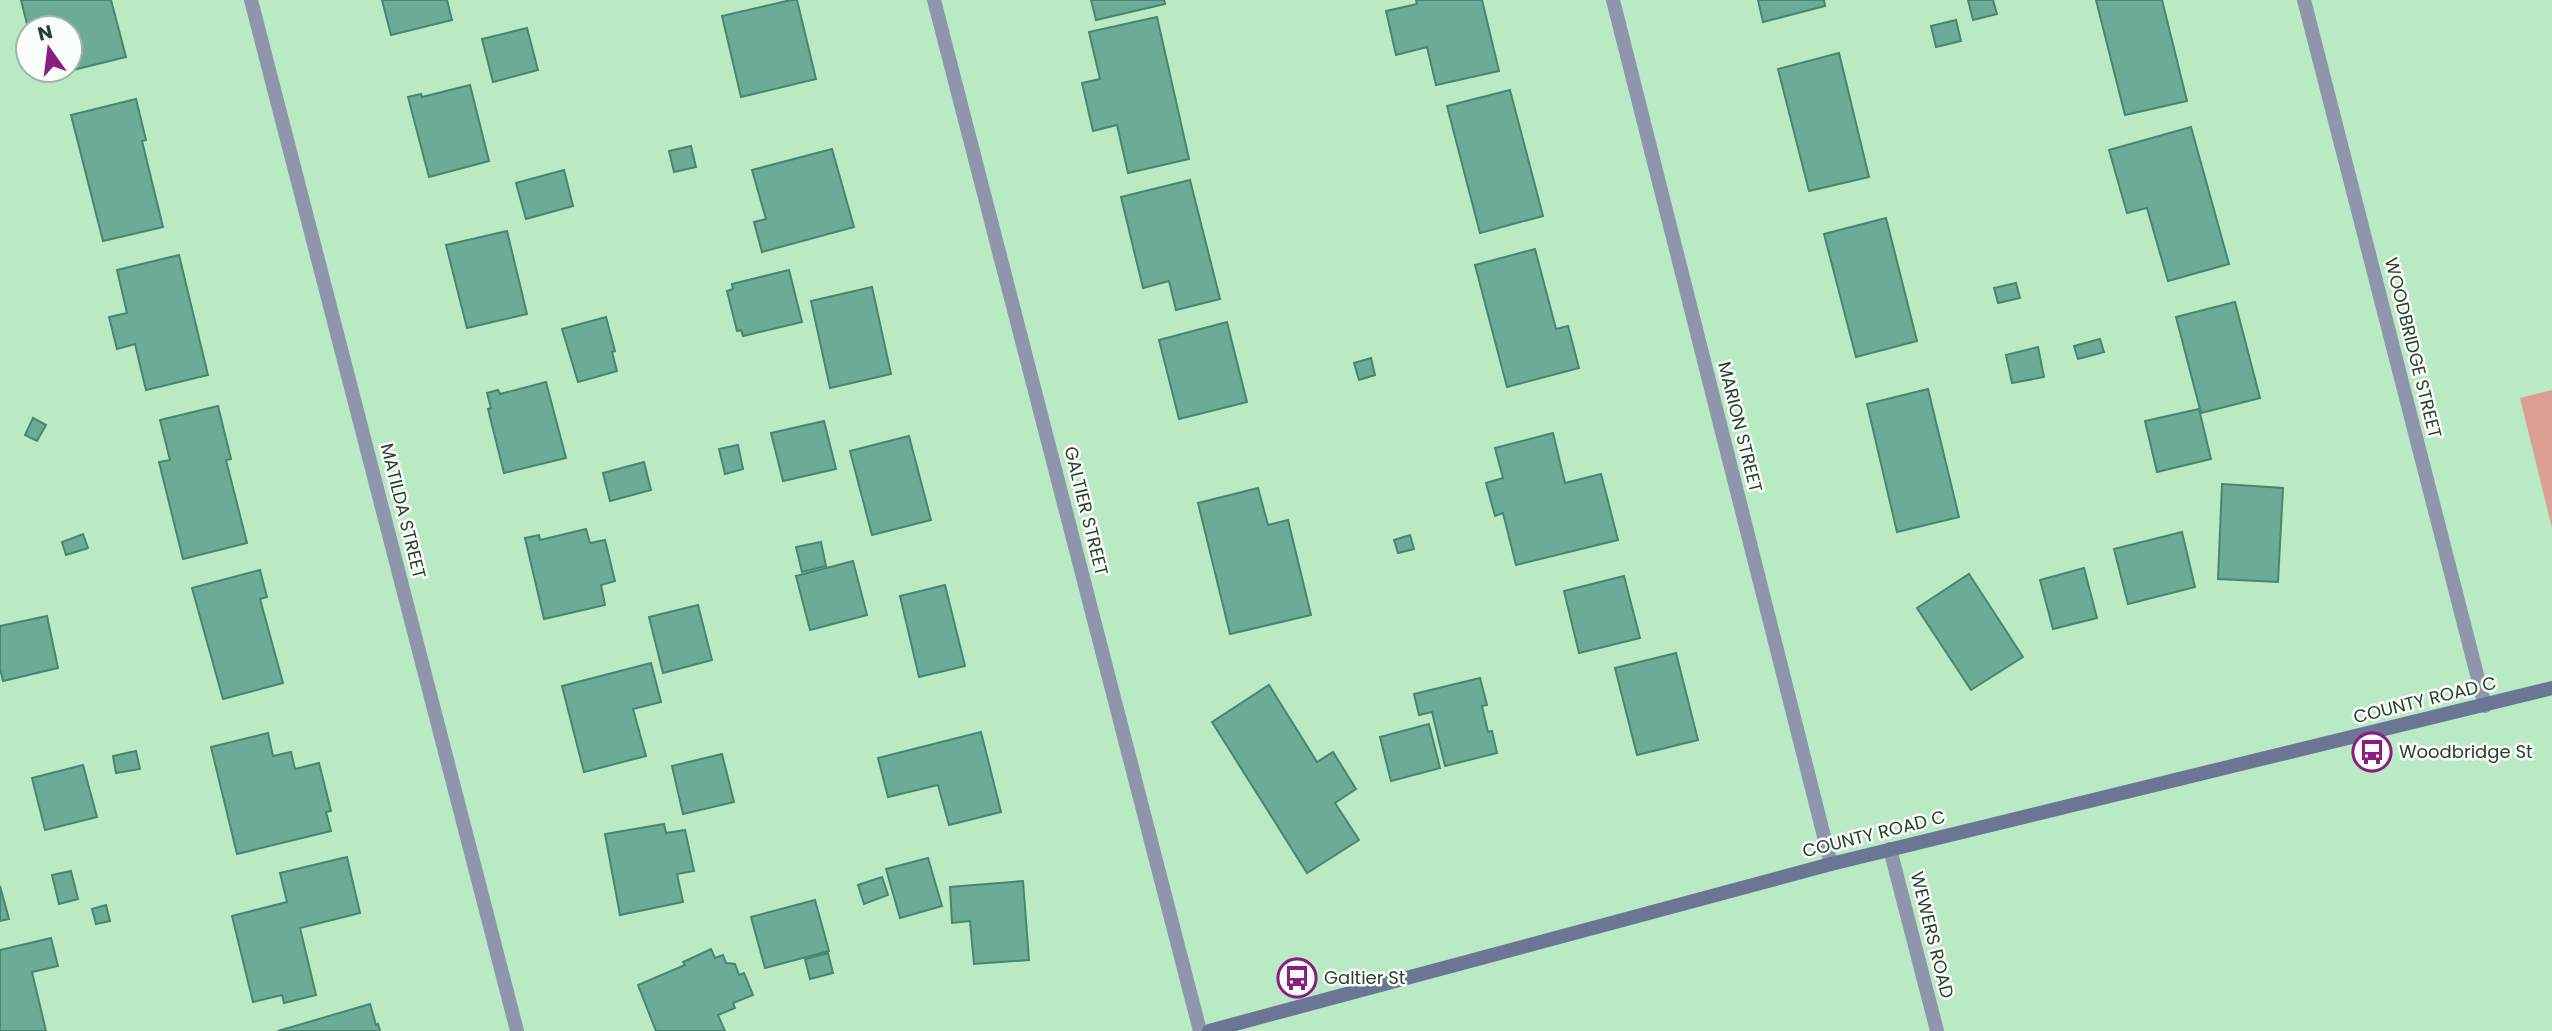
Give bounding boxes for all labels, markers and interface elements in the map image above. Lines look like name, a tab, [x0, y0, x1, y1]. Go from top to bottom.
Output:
north arrow	[14, 14, 84, 84]
text: N	[35, 18, 55, 48]
street label: WOODBRIDGE STREET	[2379, 255, 2448, 441]
street label: MARION STREET	[1712, 359, 1769, 495]
street label: MATILDA STREET	[375, 441, 432, 581]
street label: GALTIER STREET	[1058, 444, 1115, 578]
street label: COUNTY ROAD C	[2351, 670, 2499, 729]
bus stop icon: Woodbridge St	[2351, 731, 2393, 773]
place label: Woodbridge St	[2399, 739, 2533, 764]
street label: COUNTY ROAD C	[1800, 804, 1948, 863]
street label: WEWERS ROAD	[1905, 869, 1960, 1001]
bus stop icon: Galtier St	[1276, 957, 1318, 999]
place label: Galtier St	[1324, 965, 1405, 990]

